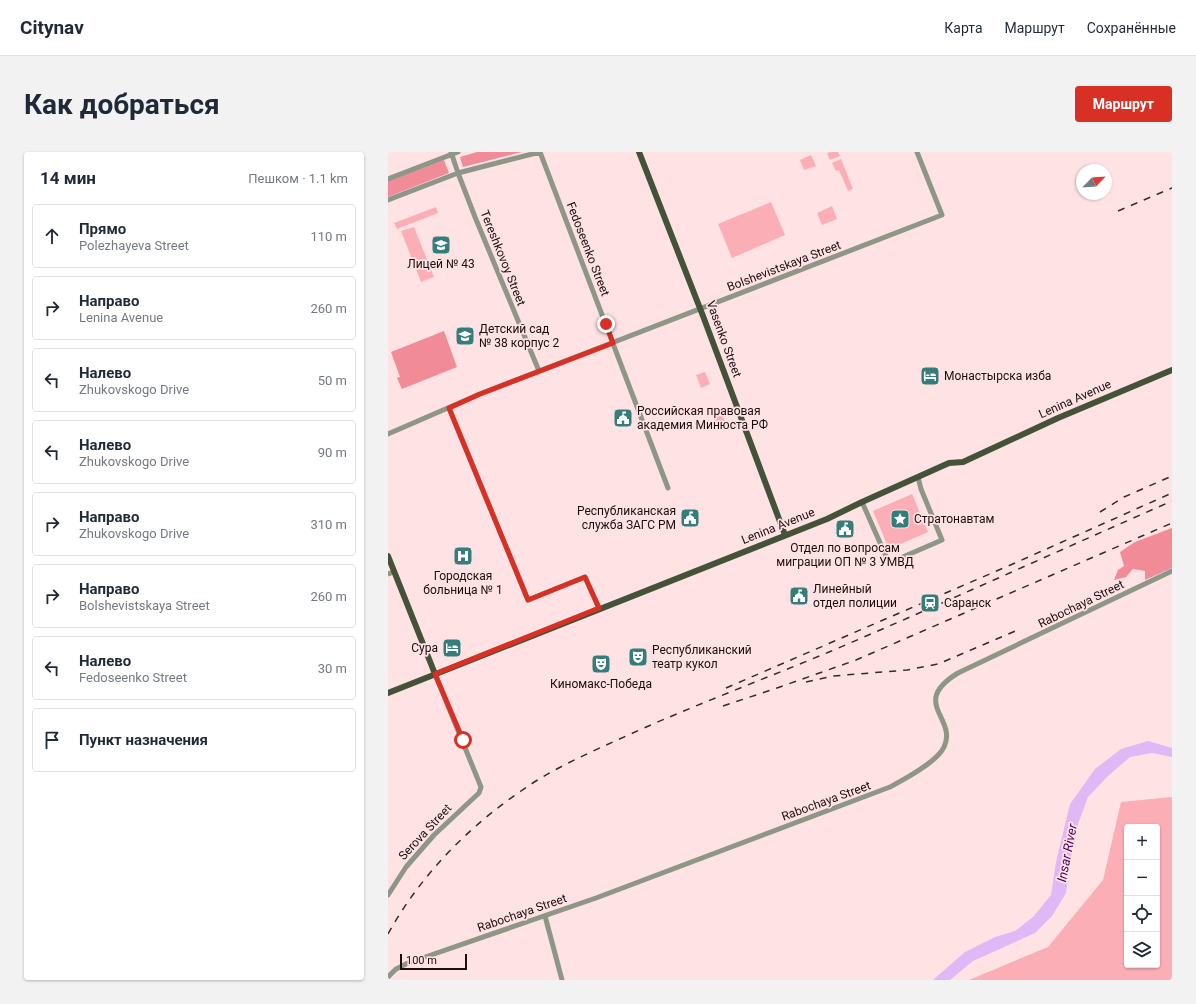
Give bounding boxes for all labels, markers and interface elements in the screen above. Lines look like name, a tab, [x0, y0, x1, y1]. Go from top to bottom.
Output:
text: Citynav	[20, 16, 84, 39]
text: Карта	[944, 20, 983, 36]
text: Маршрут	[1005, 20, 1065, 36]
text: Сохранённые	[1087, 20, 1176, 36]
button: Маршрут	[1075, 86, 1172, 122]
text: Как добраться	[24, 88, 220, 121]
north arrow	[1076, 164, 1112, 200]
text: 14 мин	[40, 168, 96, 188]
text: Пешком · 1.1 km	[248, 171, 348, 186]
street label: Fedoseenko Street	[564, 200, 612, 298]
street label: Tereshkovoy Street	[477, 208, 529, 308]
text: Прямо	[79, 220, 126, 238]
icon: ahead	[41, 225, 63, 247]
text: 110 m	[310, 229, 347, 244]
school or university icon: Лицей № 43	[430, 234, 452, 256]
text: Polezhayeva Street	[79, 238, 189, 253]
street label: Bolshevistskaya Street	[725, 238, 843, 294]
place label: Лицей № 43	[407, 257, 475, 271]
text: Направо	[79, 292, 140, 310]
icon: right	[41, 297, 63, 319]
street label: Vasenko Street	[704, 299, 744, 379]
text: 260 m	[310, 301, 347, 316]
text: Lenina Avenue	[79, 310, 163, 325]
route end	[597, 315, 615, 333]
place label: Детский сад № 38 корпус 2	[479, 322, 560, 350]
school or university icon: Детский сад № 38 корпус 2	[454, 325, 476, 347]
text: Налево	[79, 364, 131, 382]
hotel icon: Монастырска изба	[919, 365, 941, 387]
icon: left	[41, 369, 63, 391]
place label: Монастырска изба	[944, 369, 1051, 383]
text: 50 m	[318, 373, 347, 388]
street label: Lenina Avenue	[1037, 377, 1113, 421]
text: Zhukovskogo Drive	[79, 382, 189, 397]
place label: Российская правовая академия Минюста РФ	[637, 404, 768, 432]
public building icon: Российская правовая академия Минюста РФ	[612, 407, 634, 429]
text: Налево	[79, 436, 131, 454]
icon: left	[41, 441, 63, 463]
text: 90 m	[318, 445, 347, 460]
text: Zhukovskogo Drive	[79, 454, 189, 469]
place label: Республиканская служба ЗАГС РМ	[577, 504, 676, 532]
street label: Lenina Avenue	[739, 505, 817, 547]
public building icon: Республиканская служба ЗАГС РМ	[679, 507, 701, 529]
text: Направо	[79, 508, 140, 526]
place icon: Стратонавтам	[889, 508, 911, 530]
place label: Стратонавтам	[914, 512, 994, 526]
icon: right	[41, 513, 63, 535]
text: 310 m	[310, 517, 347, 532]
public building icon: Отдел по вопросам миграции ОП № 3 УМВД	[834, 518, 856, 540]
text: Zhukovskogo Drive	[79, 526, 189, 541]
place label: Отдел по вопросам миграции ОП № 3 УМВД	[776, 541, 914, 569]
hospital icon: Городская больница № 1	[452, 545, 474, 567]
place label: Городская больница № 1	[423, 569, 503, 597]
street label: Rabochaya Street	[1036, 577, 1126, 631]
text: Направо	[79, 580, 140, 598]
place label: Линейный отдел полиции	[813, 582, 897, 610]
icon: right	[41, 585, 63, 607]
public building icon: Линейный отдел полиции	[788, 585, 810, 607]
text: 260 m	[310, 589, 347, 604]
station icon: Саранск	[919, 592, 941, 614]
place label: Саранск	[944, 596, 992, 610]
text: Bolshevistskaya Street	[79, 598, 210, 613]
hotel icon: Сура	[441, 637, 463, 659]
place label: Сура	[411, 641, 438, 655]
place label: Республиканский театр кукол	[652, 643, 752, 671]
theatre icon: Республиканский театр кукол	[627, 646, 649, 668]
text: Налево	[79, 652, 131, 670]
theatre icon: Киномакс-Победа	[590, 653, 612, 675]
icon: left	[41, 657, 63, 679]
text: 30 m	[318, 661, 347, 676]
text: Fedoseenko Street	[79, 670, 187, 685]
place label: Киномакс-Победа	[550, 677, 652, 691]
icon: arrive	[41, 729, 63, 751]
text: Пункт назначения	[79, 731, 208, 749]
route start	[454, 731, 472, 749]
street label: Rabochaya Street	[780, 778, 872, 824]
street label: Serova Street	[396, 801, 454, 863]
water label: Insar River	[1054, 822, 1080, 883]
map controls	[1124, 824, 1160, 968]
button: +	[1124, 824, 1160, 860]
button: −	[1124, 860, 1160, 896]
street label: Rabochaya Street	[475, 891, 569, 935]
button: locate	[1124, 896, 1160, 932]
button: layers	[1124, 932, 1160, 968]
scale bar	[400, 952, 467, 971]
text: 100 m	[406, 954, 437, 967]

